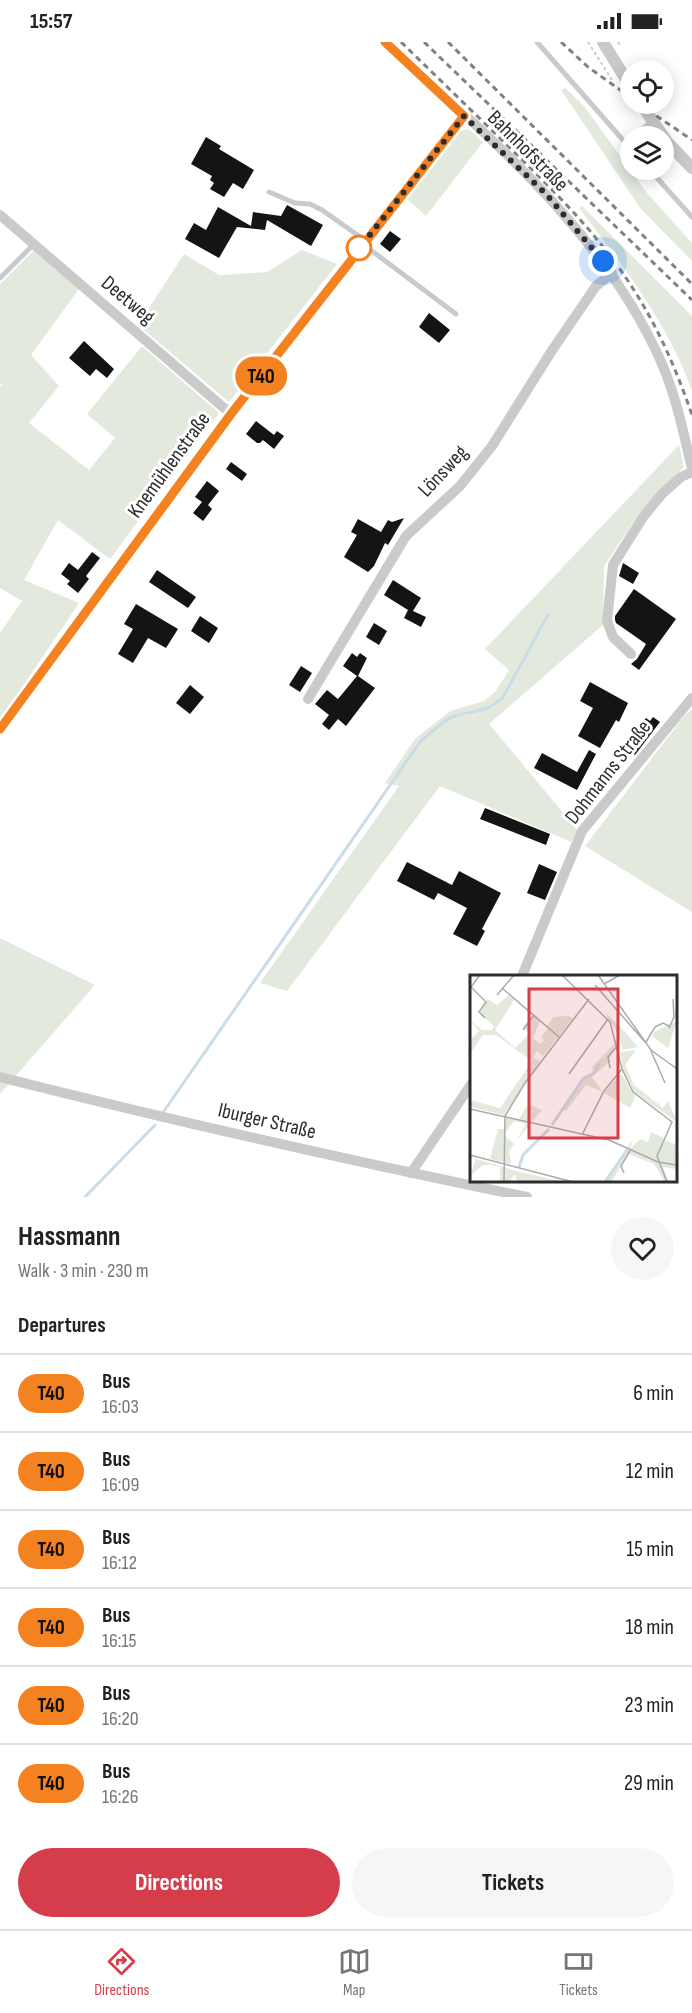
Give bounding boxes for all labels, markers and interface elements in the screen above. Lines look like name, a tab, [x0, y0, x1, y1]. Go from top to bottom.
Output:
text: 15:57	[30, 8, 72, 35]
map controls	[620, 60, 674, 180]
button: locate	[620, 60, 674, 114]
street label: Bahnhofstraße	[482, 105, 574, 197]
button: layers	[620, 126, 674, 180]
unlabelled marker	[346, 235, 372, 261]
your location	[588, 246, 618, 276]
street label: Deetweg	[96, 270, 160, 330]
line badge: T40	[226, 356, 296, 396]
text: T40	[247, 364, 275, 389]
street label: Knemühlenstraße	[122, 407, 216, 523]
street label: Lönsweg	[413, 440, 473, 502]
street label: Dohmanns Straße	[560, 715, 656, 829]
inset map	[470, 975, 677, 1182]
street label: Iburger Straße	[216, 1098, 318, 1144]
button: heart	[611, 1217, 674, 1280]
text: Hassmann	[18, 1220, 121, 1253]
text: Walk · 3 min · 230 m	[18, 1259, 149, 1283]
text: Departures	[18, 1312, 106, 1339]
text: Bus	[102, 1368, 131, 1395]
text: 6 min	[633, 1380, 674, 1407]
text: T40	[37, 1381, 65, 1406]
text: 16:03	[102, 1395, 139, 1419]
text: Bus	[102, 1446, 131, 1473]
text: 12 min	[626, 1458, 674, 1485]
text: T40	[37, 1459, 65, 1484]
text: 16:09	[102, 1473, 139, 1497]
text: Bus	[102, 1524, 131, 1551]
text: 15 min	[626, 1536, 674, 1563]
text: T40	[37, 1537, 65, 1562]
text: 16:12	[102, 1551, 137, 1575]
text: Bus	[102, 1602, 131, 1629]
text: 18 min	[626, 1614, 674, 1641]
text: T40	[37, 1615, 65, 1640]
text: 16:15	[102, 1629, 137, 1653]
text: Bus	[102, 1680, 131, 1707]
text: 23 min	[625, 1692, 674, 1719]
text: T40	[37, 1693, 65, 1718]
text: 16:20	[102, 1707, 139, 1731]
text: Bus	[102, 1758, 131, 1785]
text: 29 min	[624, 1770, 674, 1797]
text: T40	[37, 1771, 65, 1796]
text: 16:26	[102, 1785, 139, 1809]
button: Directions	[18, 1848, 340, 1917]
button: Tickets	[352, 1848, 674, 1917]
tab: Directions	[94, 1945, 149, 2000]
tab: Map	[338, 1945, 371, 2000]
tab: Tickets	[559, 1945, 598, 2000]

